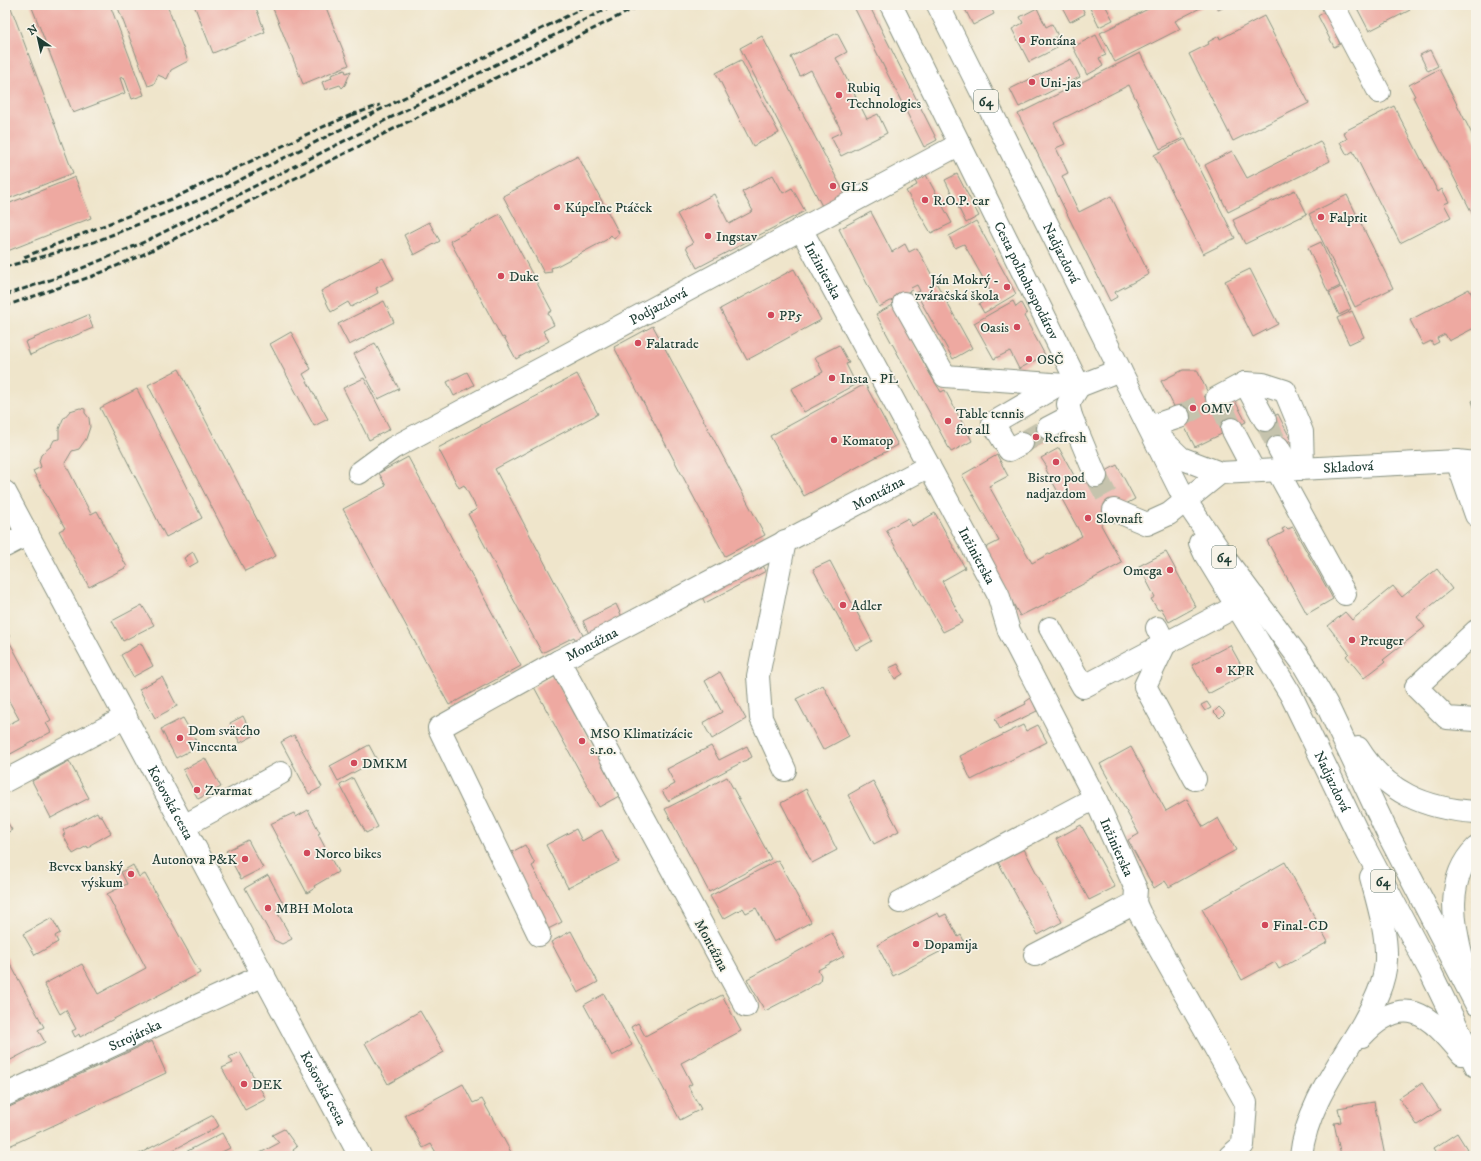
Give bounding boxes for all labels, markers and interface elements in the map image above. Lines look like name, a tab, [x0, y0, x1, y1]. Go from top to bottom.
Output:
north arrow	[18, 18, 58, 58]
text: N	[25, 22, 41, 39]
place label: Fontána	[1030, 32, 1076, 50]
marker: Fontána	[1017, 35, 1027, 45]
place label: Uni-jas	[1040, 74, 1081, 92]
marker: Uni-jas	[1027, 77, 1037, 87]
place label: Rubiq Technologies	[847, 79, 922, 113]
marker: Rubiq Technologies	[834, 90, 844, 100]
road number: 64	[974, 90, 998, 112]
place label: GLS	[841, 178, 868, 196]
marker: GLS	[828, 181, 838, 191]
place label: R.O.P. car	[933, 192, 990, 210]
marker: R.O.P. car	[920, 195, 930, 205]
place label: Kúpeľne Ptáček	[565, 199, 652, 217]
marker: Kúpeľne Ptáček	[552, 202, 562, 212]
place label: Falprit	[1329, 209, 1368, 227]
marker: Falprit	[1316, 212, 1326, 222]
street label: Cesta poľnohospodárov	[989, 219, 1063, 344]
street label: Nadjazdová	[1038, 220, 1083, 287]
place label: Ingstav	[716, 228, 758, 246]
marker: Ingstav	[703, 231, 713, 241]
street label: Inžinierska	[800, 239, 845, 303]
place label: Duke	[509, 268, 539, 286]
marker: Duke	[496, 271, 506, 281]
place label: Ján Mokrý - zváračská škola	[915, 271, 999, 305]
marker: Ján Mokrý - zváračská škola	[1002, 282, 1012, 292]
street label: Podjazdová	[627, 284, 691, 330]
place label: PP5	[779, 307, 802, 325]
marker: PP5	[766, 310, 776, 320]
place label: Oasis	[980, 319, 1009, 337]
marker: Oasis	[1012, 322, 1022, 332]
place label: Falatrade	[646, 335, 699, 353]
marker: Falatrade	[633, 338, 643, 348]
place label: OSČ	[1037, 351, 1064, 369]
marker: OSČ	[1024, 354, 1034, 364]
place label: Insta - PL	[840, 370, 898, 388]
marker: Insta - PL	[827, 373, 837, 383]
place label: OMV	[1201, 400, 1234, 418]
marker: OMV	[1188, 403, 1198, 413]
place label: Table tennis for all	[956, 405, 1024, 439]
marker: Table tennis for all	[943, 416, 953, 426]
place label: Refresh	[1044, 429, 1087, 447]
place label: Komatop	[842, 432, 893, 450]
marker: Refresh	[1031, 432, 1041, 442]
marker: Komatop	[829, 435, 839, 445]
marker: Bistro pod nadjazdom	[1051, 457, 1061, 467]
street label: Skladová	[1323, 457, 1374, 478]
place label: Bistro pod nadjazdom	[1026, 469, 1086, 503]
street label: Montážna	[849, 473, 908, 515]
place label: Slovnaft	[1096, 510, 1143, 528]
marker: Slovnaft	[1083, 513, 1093, 523]
street label: Inžinierska	[954, 524, 999, 588]
road number: 64	[1212, 546, 1236, 568]
place label: Omega	[1123, 562, 1162, 580]
marker: Omega	[1165, 565, 1175, 575]
place label: Adler	[851, 597, 883, 615]
marker: Adler	[838, 600, 848, 610]
street label: Montážna	[563, 624, 621, 666]
place label: Preuger	[1360, 632, 1405, 650]
marker: Preuger	[1347, 635, 1357, 645]
place label: KPR	[1227, 662, 1255, 680]
marker: KPR	[1214, 665, 1224, 675]
place label: Dom svätého Vincenta	[187, 722, 260, 756]
place label: MSO Klimatizácie s.r.o.	[590, 725, 693, 759]
marker: Dom svätého Vincenta	[175, 733, 185, 743]
marker: MSO Klimatizácie s.r.o.	[577, 736, 587, 746]
street label: Nadjazdová	[1309, 748, 1354, 815]
place label: DMKM	[362, 755, 408, 773]
marker: DMKM	[349, 758, 359, 768]
street label: Košovská cesta	[143, 763, 197, 843]
place label: Zvarmat	[205, 782, 252, 800]
marker: Zvarmat	[192, 785, 202, 795]
street label: Inžinierska	[1095, 815, 1137, 880]
place label: Norco bikes	[315, 845, 382, 863]
marker: Norco bikes	[302, 848, 312, 858]
place label: Autonova P&K	[152, 851, 237, 869]
marker: Autonova P&K	[240, 854, 250, 864]
place label: Bevex banský výskum	[48, 858, 123, 892]
marker: Bevex banský výskum	[126, 869, 136, 879]
road number: 64	[1371, 870, 1395, 892]
place label: MBH Molota	[276, 900, 353, 918]
marker: MBH Molota	[263, 903, 273, 913]
street label: Montážna	[690, 916, 732, 975]
place label: Final-CD	[1273, 917, 1328, 935]
marker: Final-CD	[1260, 920, 1270, 930]
place label: Dopamija	[924, 936, 978, 954]
marker: Dopamija	[911, 939, 921, 949]
street label: Strojárska	[106, 1016, 164, 1056]
street label: Košovská cesta	[296, 1048, 350, 1129]
place label: DEK	[252, 1076, 282, 1094]
marker: DEK	[239, 1079, 249, 1089]

